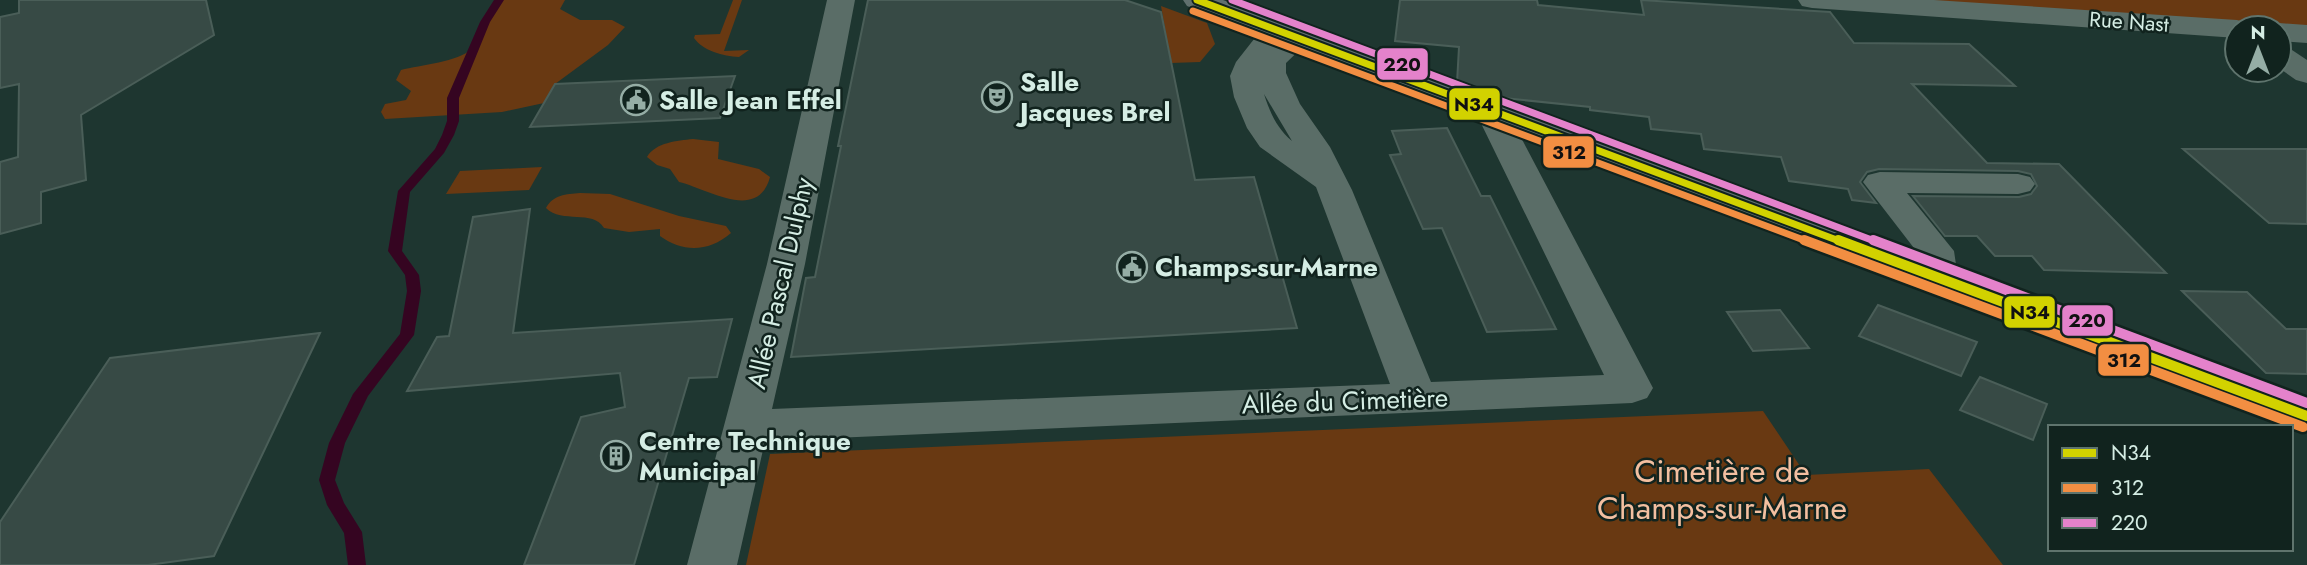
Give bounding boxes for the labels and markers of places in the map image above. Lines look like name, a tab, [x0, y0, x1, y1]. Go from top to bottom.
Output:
place label: Salle Jacques Brel	[1015, 63, 1170, 131]
theatre icon: Salle Jacques Brel	[980, 80, 1014, 114]
place label: Salle Jean Effel	[659, 81, 842, 119]
public building icon: Salle Jean Effel	[619, 83, 653, 117]
place label: Champs-sur-Marne	[1155, 248, 1378, 286]
public building icon: Champs-sur-Marne	[1115, 250, 1149, 284]
place label: Centre Technique Municipal	[639, 422, 851, 490]
building icon: Centre Technique Municipal	[599, 439, 633, 473]

